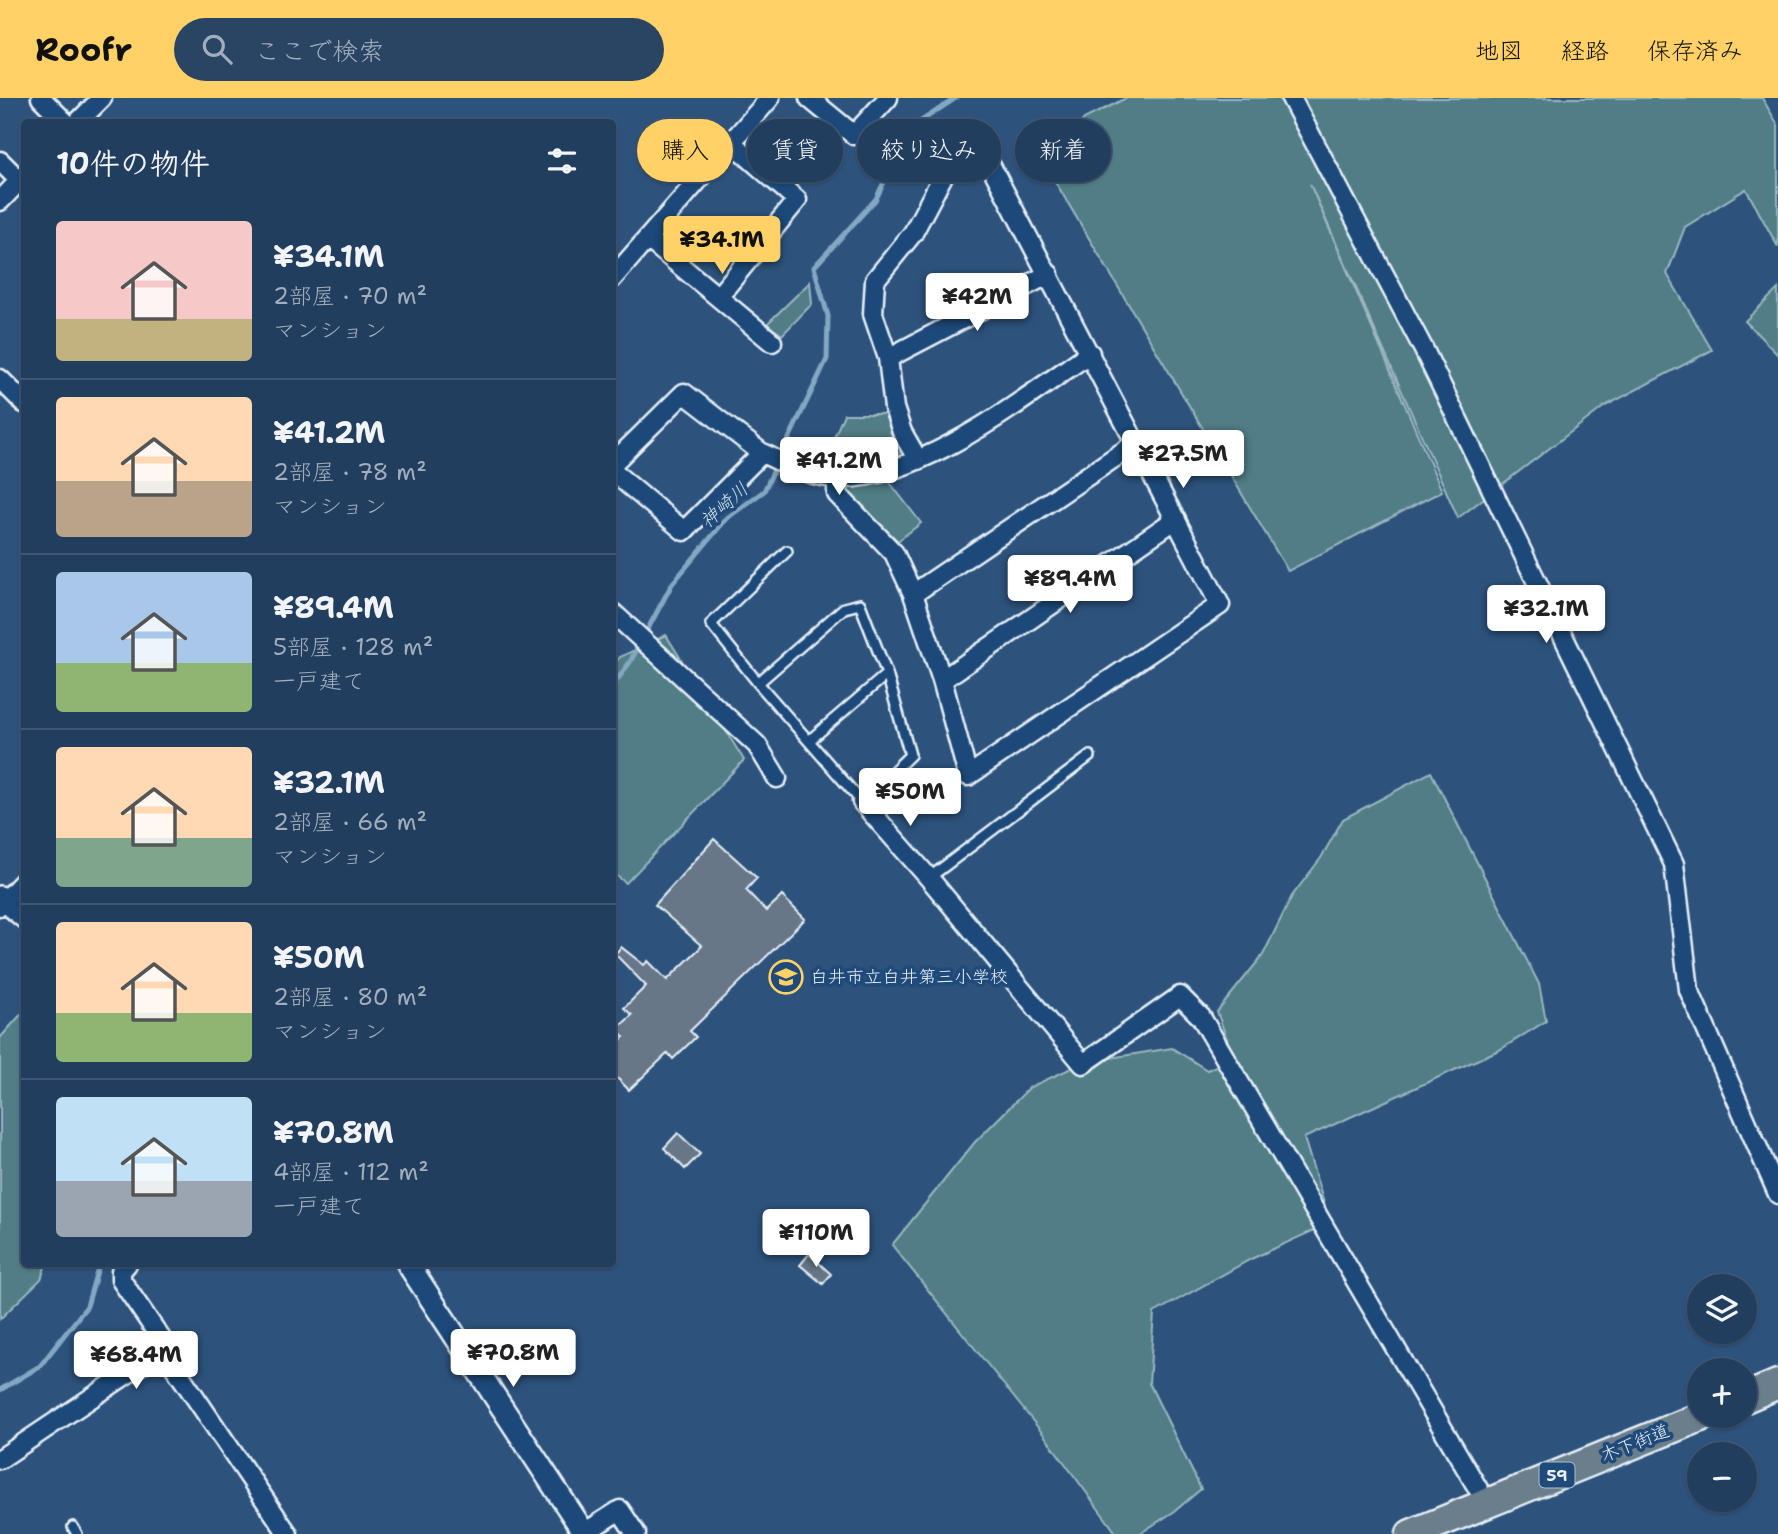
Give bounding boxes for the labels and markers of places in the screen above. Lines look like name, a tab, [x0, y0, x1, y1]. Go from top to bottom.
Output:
pin: ¥34.1M	[665, 216, 779, 276]
pin: ¥42M	[936, 274, 1018, 333]
pin: ¥27.5M	[1126, 430, 1240, 490]
pin: ¥41.2M	[782, 438, 896, 497]
pin: ¥89.4M	[1013, 556, 1127, 615]
pin: ¥32.1M	[1489, 586, 1603, 645]
pin: ¥50M	[869, 768, 951, 828]
school or university icon: 白井市立白井第三小学校	[767, 958, 805, 996]
place label: 白井市立白井第三小学校	[810, 965, 1008, 989]
pin: ¥110M	[767, 1210, 865, 1269]
pin: ¥70.8M	[456, 1330, 570, 1389]
pin: ¥68.4M	[79, 1332, 193, 1391]

